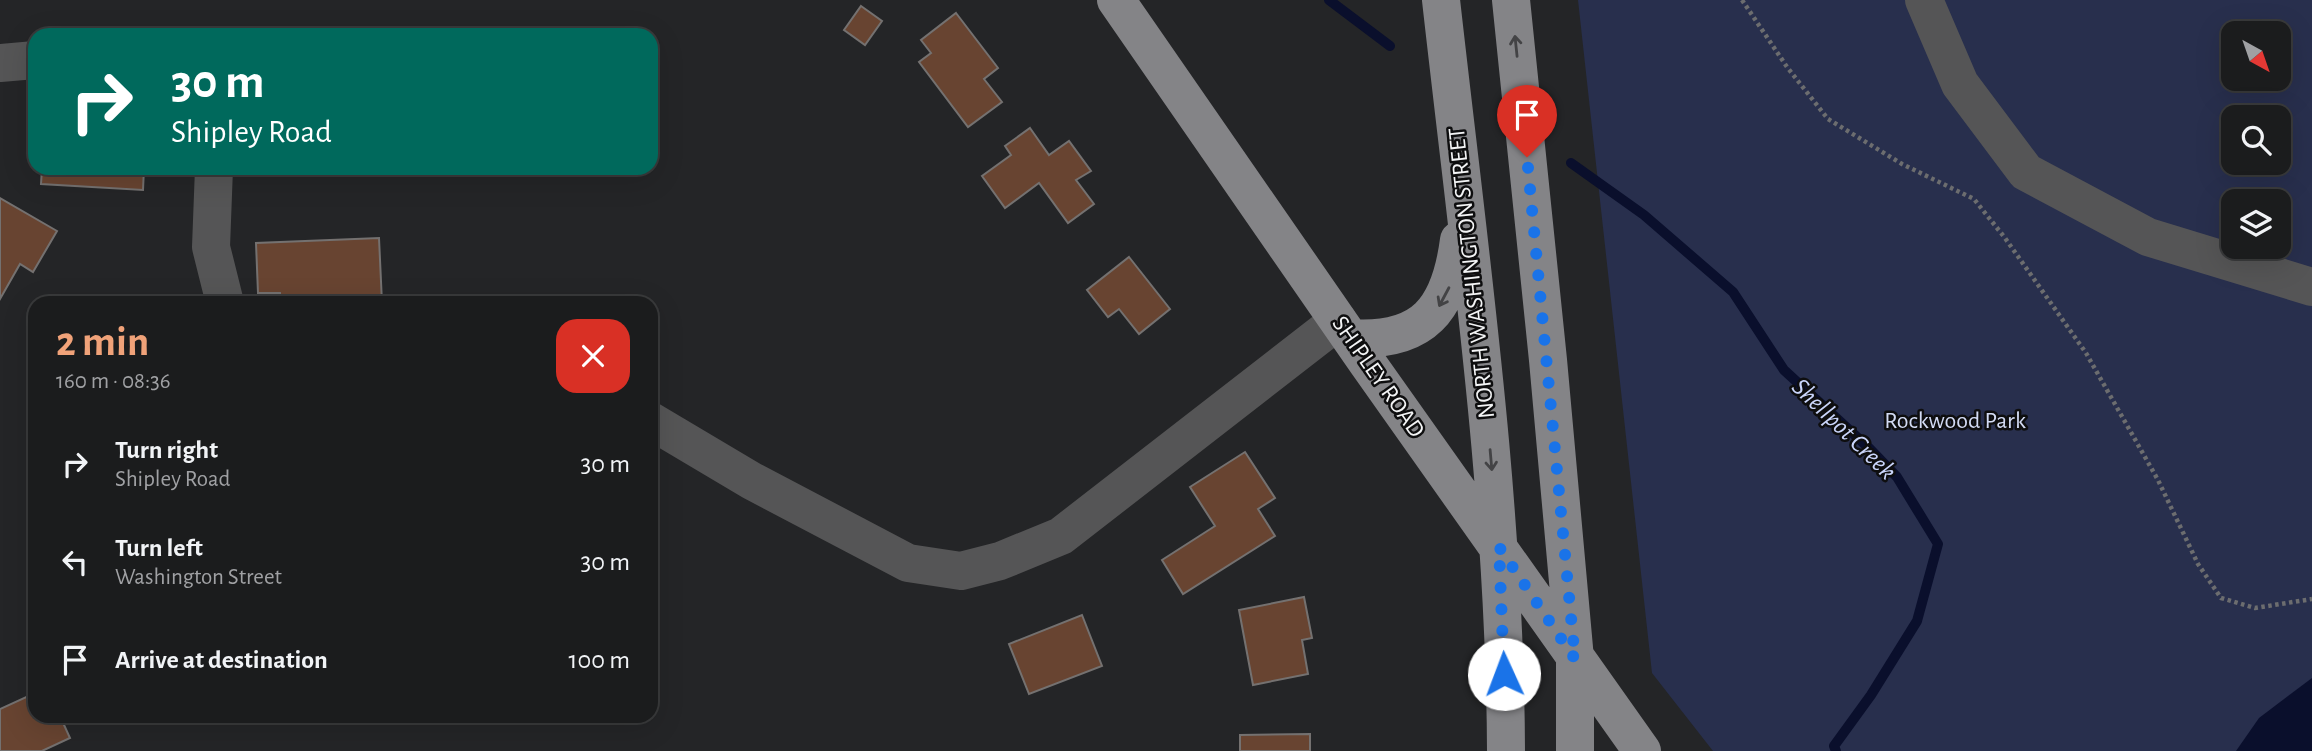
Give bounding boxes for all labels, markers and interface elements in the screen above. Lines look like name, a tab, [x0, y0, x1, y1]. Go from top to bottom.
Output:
north arrow	[2221, 21, 2291, 91]
map controls	[2221, 21, 2291, 259]
one-way arrow	[1509, 35, 1522, 58]
icon: right	[56, 56, 147, 147]
text: 30 m	[171, 58, 265, 107]
pin	[1497, 85, 1557, 157]
icon: arrive	[1508, 96, 1546, 134]
button: search	[2221, 105, 2291, 175]
text: Shipley Road	[171, 116, 332, 148]
street label: NORTH WASHINGTON STREET	[1445, 126, 1499, 420]
button: layers	[2221, 189, 2291, 259]
one-way arrow	[1436, 286, 1450, 307]
street label: SHIPLEY ROAD	[1327, 312, 1429, 442]
button: close	[556, 319, 630, 393]
text: 2 min	[56, 321, 149, 363]
text: 160 m · 08:36	[56, 370, 171, 393]
water label: Shellpot Creek	[1787, 373, 1901, 485]
park label: Rockwood Park	[1884, 409, 2026, 433]
text: Turn right	[115, 437, 218, 463]
icon: right	[56, 445, 94, 483]
one-way arrow	[1485, 448, 1498, 471]
text: 30 m	[580, 451, 630, 477]
text: Shipley Road	[115, 468, 231, 491]
text: Turn left	[115, 535, 203, 561]
icon: left	[56, 543, 94, 581]
text: 30 m	[580, 549, 630, 575]
text: Washington Street	[115, 566, 282, 589]
position arrow	[1467, 637, 1541, 711]
icon: arrive	[56, 641, 94, 679]
text: Arrive at destination	[115, 647, 328, 673]
text: 100 m	[569, 647, 630, 673]

